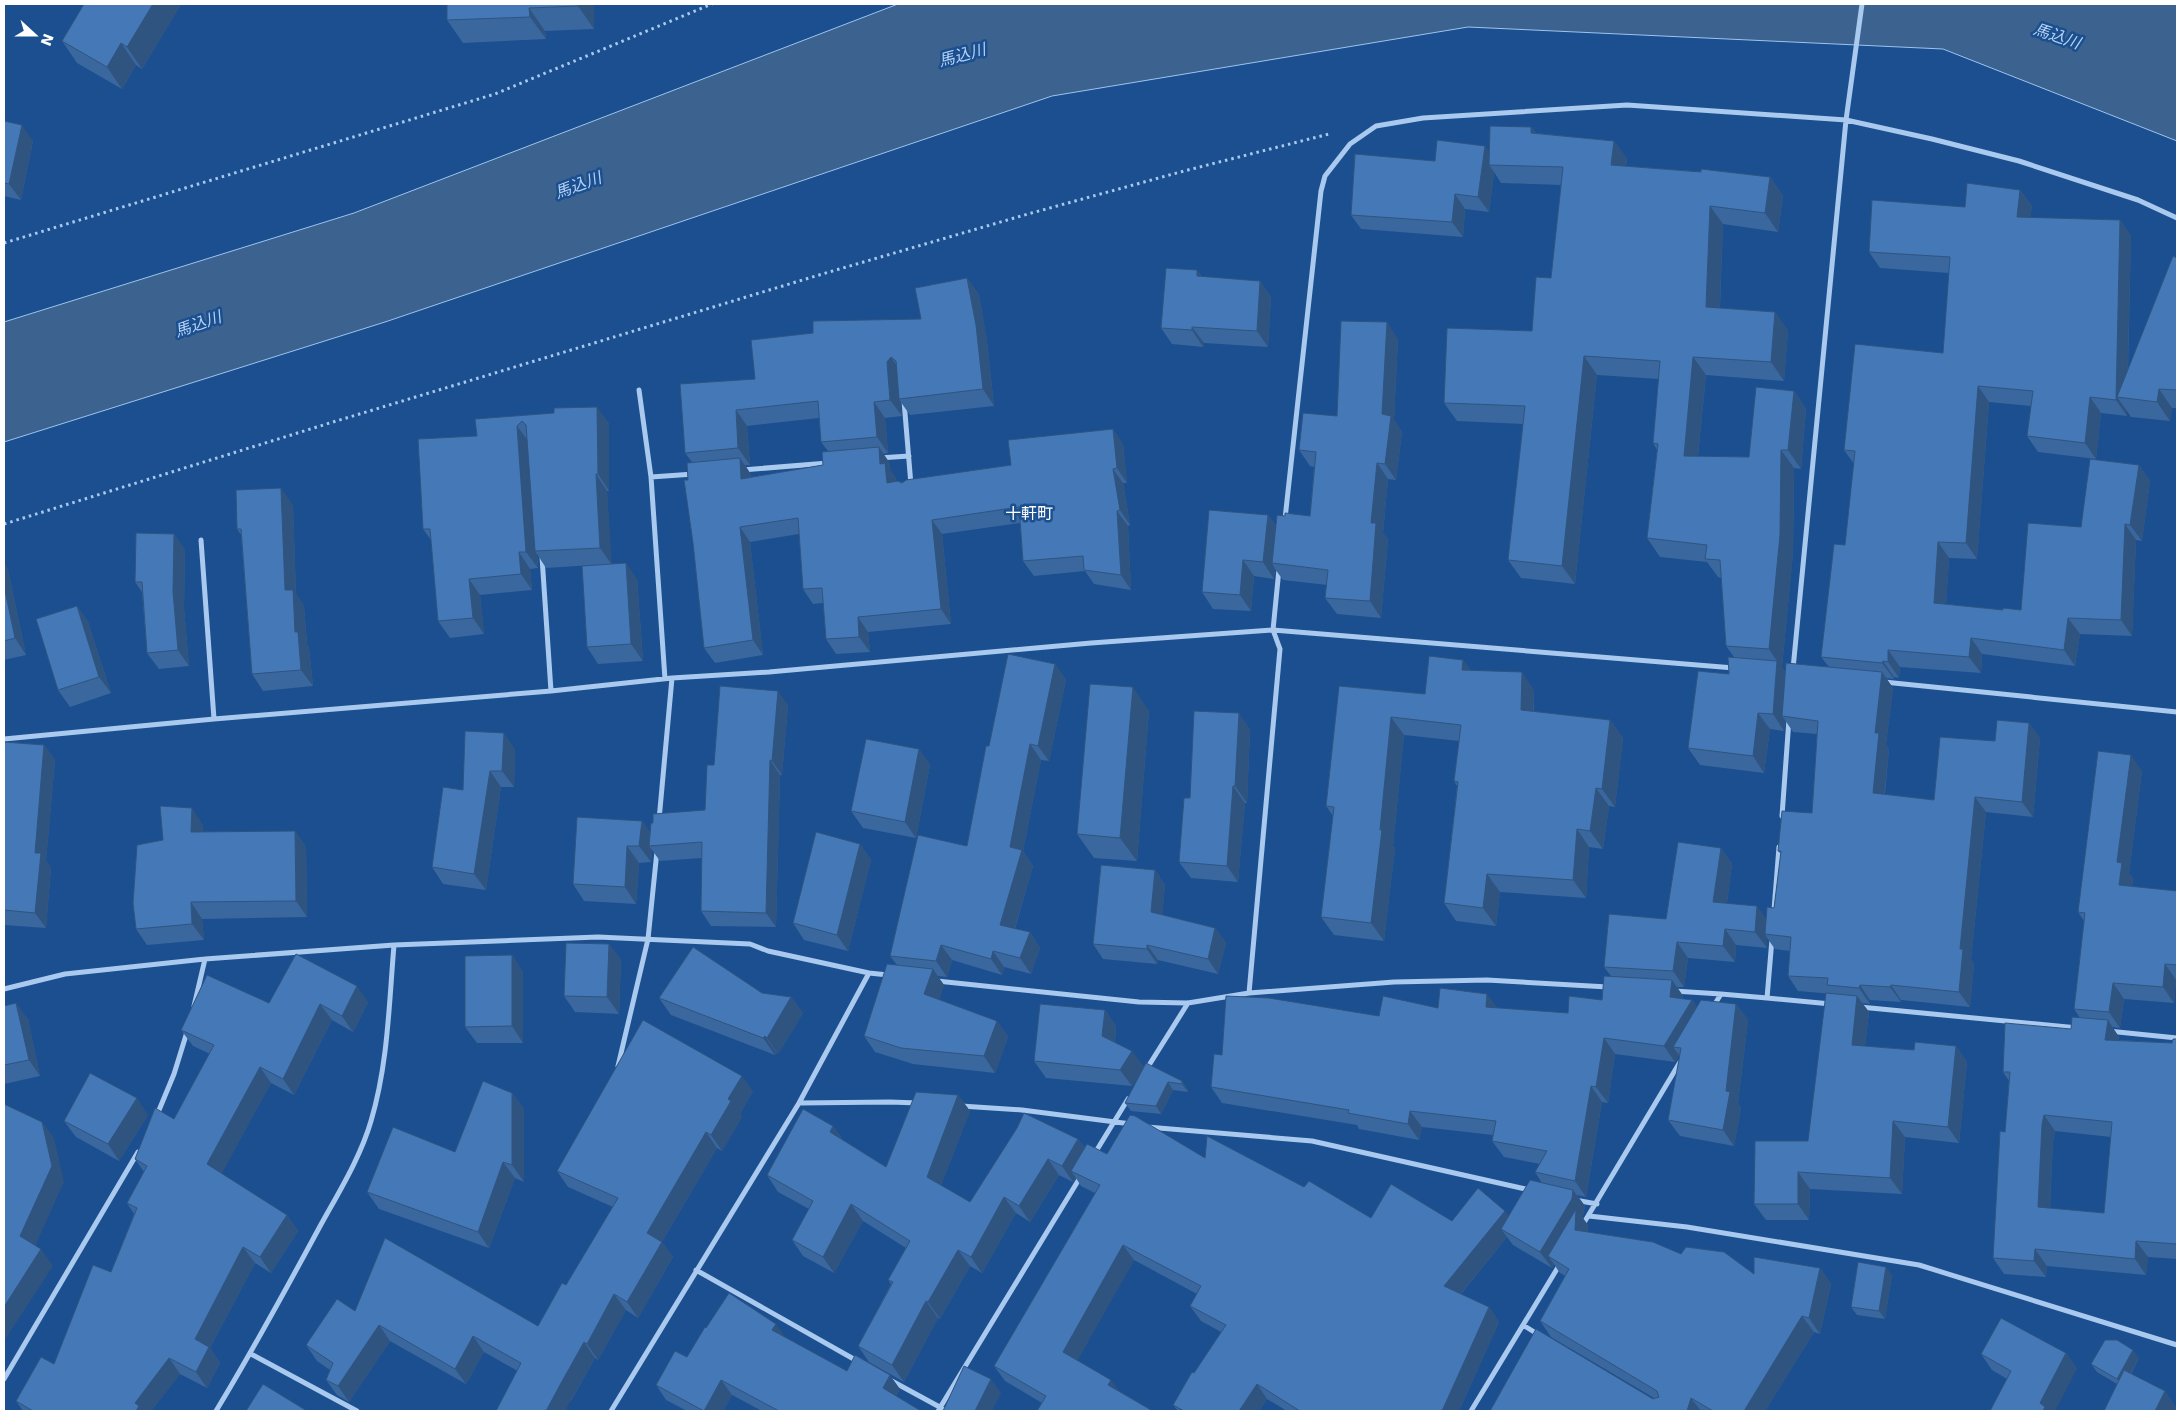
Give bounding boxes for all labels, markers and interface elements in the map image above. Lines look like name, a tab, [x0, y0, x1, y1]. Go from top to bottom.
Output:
north arrow	[10, 10, 60, 60]
water label: 馬込川	[2031, 19, 2085, 53]
text: N	[38, 31, 57, 48]
water label: 馬込川	[936, 39, 990, 70]
water label: 馬込川	[552, 167, 606, 202]
water label: 馬込川	[172, 307, 226, 341]
district label: 十軒町	[1005, 504, 1053, 523]

